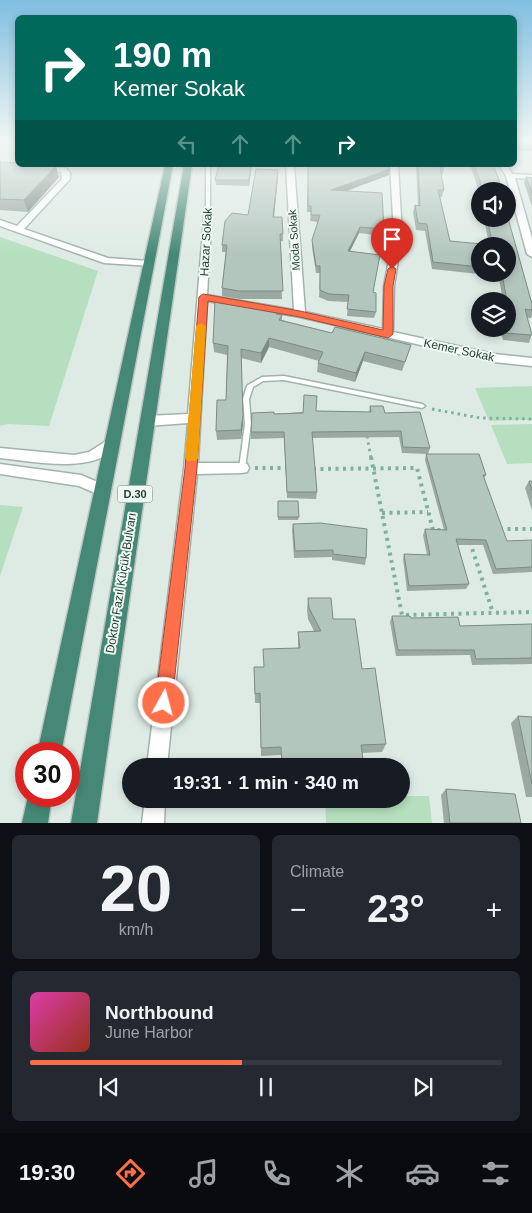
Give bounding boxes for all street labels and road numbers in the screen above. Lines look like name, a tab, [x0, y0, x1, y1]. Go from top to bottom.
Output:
street label: Hazar Sokak	[197, 206, 215, 277]
street label: Moda Sokak	[286, 209, 302, 271]
street label: Kemer Sokak	[422, 336, 497, 365]
road number: D.30	[118, 486, 152, 502]
street label: Doktor Fazıl Küçük Bulvarı	[103, 512, 139, 654]

